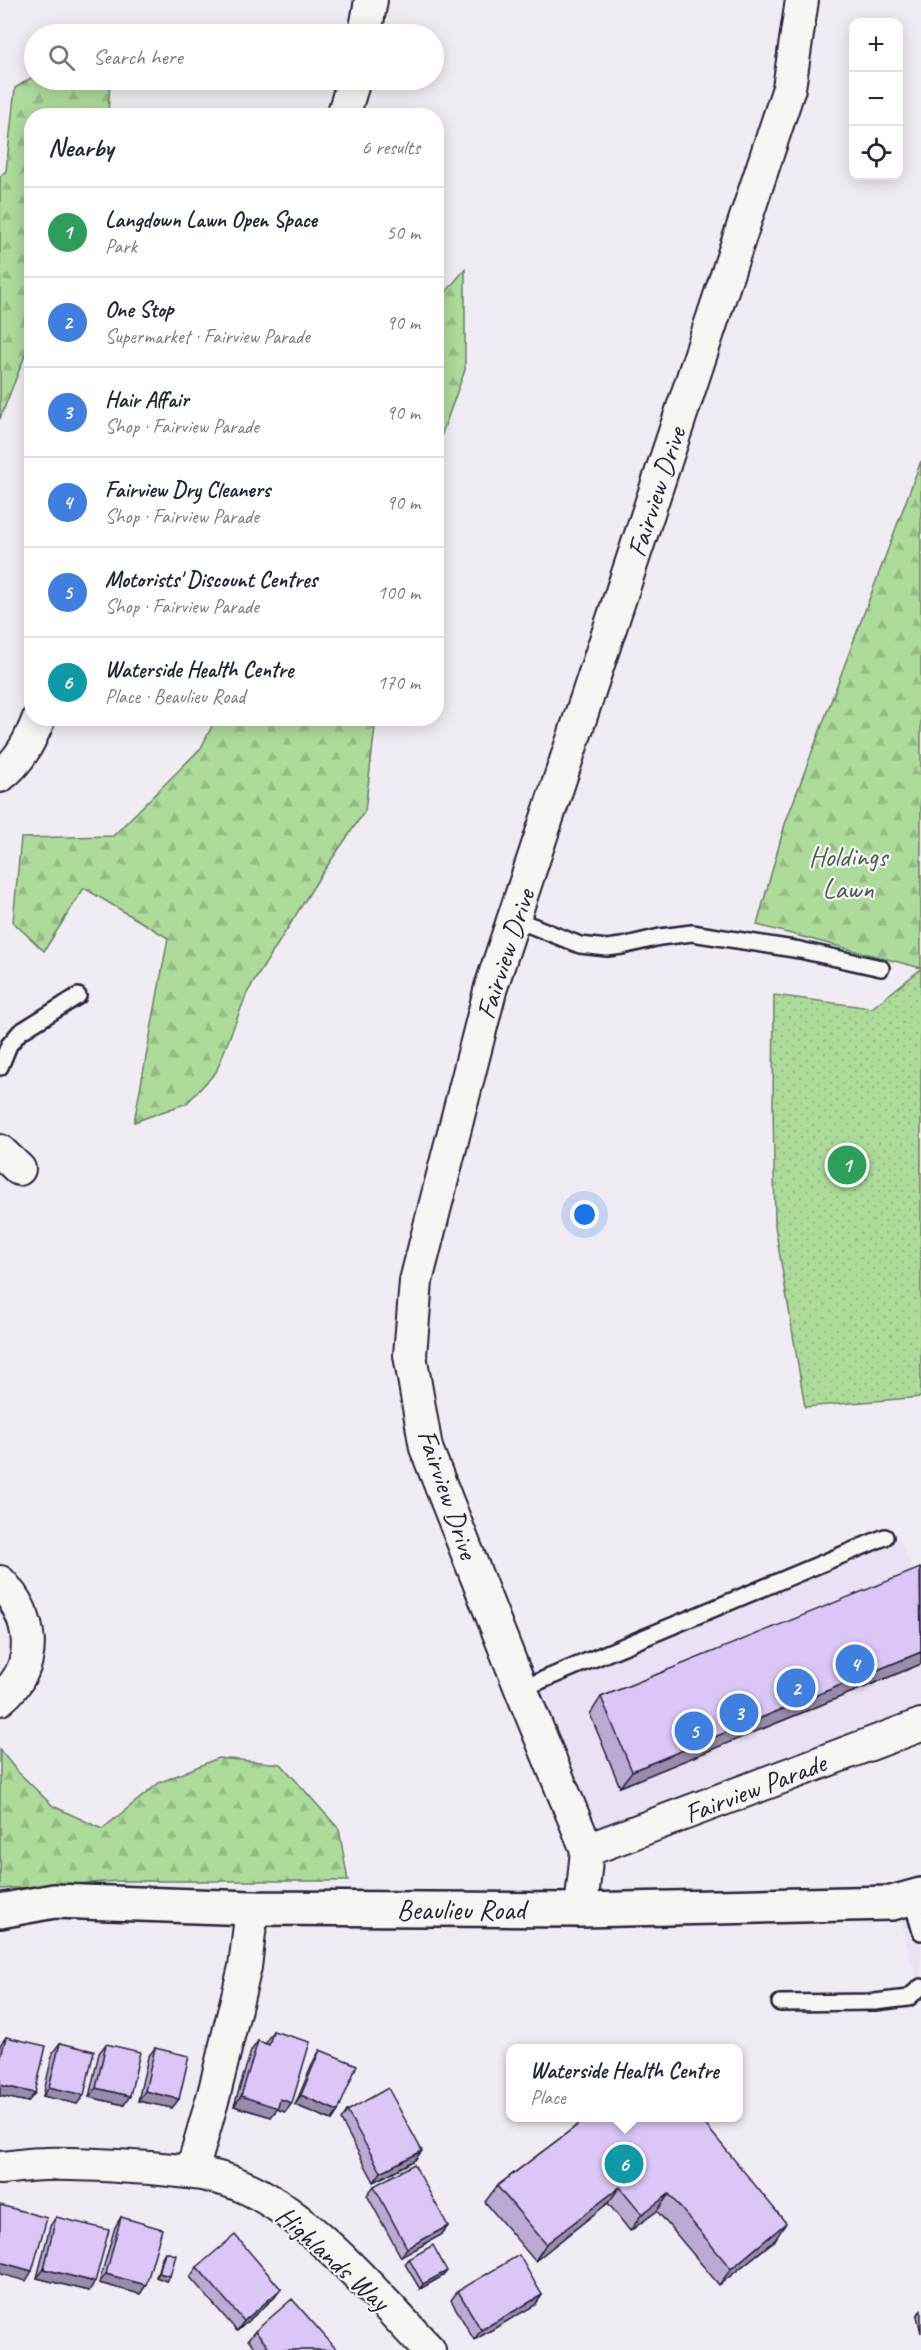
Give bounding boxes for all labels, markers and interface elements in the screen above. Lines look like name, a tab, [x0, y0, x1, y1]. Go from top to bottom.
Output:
map controls	[849, 18, 903, 180]
button: +	[849, 18, 903, 72]
search box	[24, 24, 444, 90]
icon: search	[45, 41, 78, 74]
text: Search here	[93, 43, 183, 71]
button: −	[849, 72, 903, 126]
button: locate	[849, 126, 903, 180]
text: Nearby	[48, 131, 113, 164]
text: 6 results	[361, 135, 420, 160]
text: Langdown Lawn Open Space	[105, 206, 317, 234]
text: 1	[63, 220, 72, 245]
text: 50 m	[386, 220, 420, 245]
text: Park	[105, 234, 137, 259]
text: One Stop	[105, 296, 173, 324]
text: 2	[63, 310, 72, 335]
text: 90 m	[386, 310, 420, 335]
text: Supermarket · Fairview Parade	[105, 324, 310, 349]
text: Hair Affair	[105, 386, 189, 414]
text: 3	[63, 400, 72, 425]
text: 90 m	[386, 400, 420, 425]
text: Shop · Fairview Parade	[105, 414, 259, 439]
street label: Fairview Drive	[619, 421, 694, 561]
text: Fairview Dry Cleaners	[105, 476, 270, 504]
text: 4	[63, 490, 72, 515]
text: 90 m	[386, 490, 420, 515]
text: Shop · Fairview Parade	[105, 504, 259, 529]
text: Motorists' Discount Centres	[105, 566, 317, 594]
text: 5	[63, 580, 72, 605]
text: 100 m	[377, 580, 420, 605]
text: Shop · Fairview Parade	[105, 594, 259, 619]
text: Waterside Health Centre	[105, 656, 293, 684]
text: 6	[63, 670, 72, 695]
text: 170 m	[377, 670, 420, 695]
text: Place · Beaulieu Road	[105, 684, 245, 709]
park label: Holdings Lawn	[809, 839, 890, 906]
street label: Fairview Drive	[468, 883, 543, 1023]
pin: 1	[828, 1142, 866, 1188]
your location	[570, 1200, 599, 1229]
street label: Fairview Drive	[410, 1425, 487, 1565]
pin: 4	[836, 1642, 874, 1686]
pin: 2	[776, 1666, 816, 1710]
pin: 3	[720, 1690, 758, 1736]
pin: 5	[674, 1708, 714, 1754]
street label: Fairview Parade	[679, 1744, 832, 1831]
street label: Beaulieu Road	[397, 1892, 529, 1927]
popup	[506, 2044, 743, 2122]
text: Waterside Health Centre	[530, 2057, 719, 2085]
text: Place	[530, 2085, 565, 2110]
pin: 6	[604, 2142, 644, 2186]
street label: Highlands Way	[269, 2198, 399, 2320]

